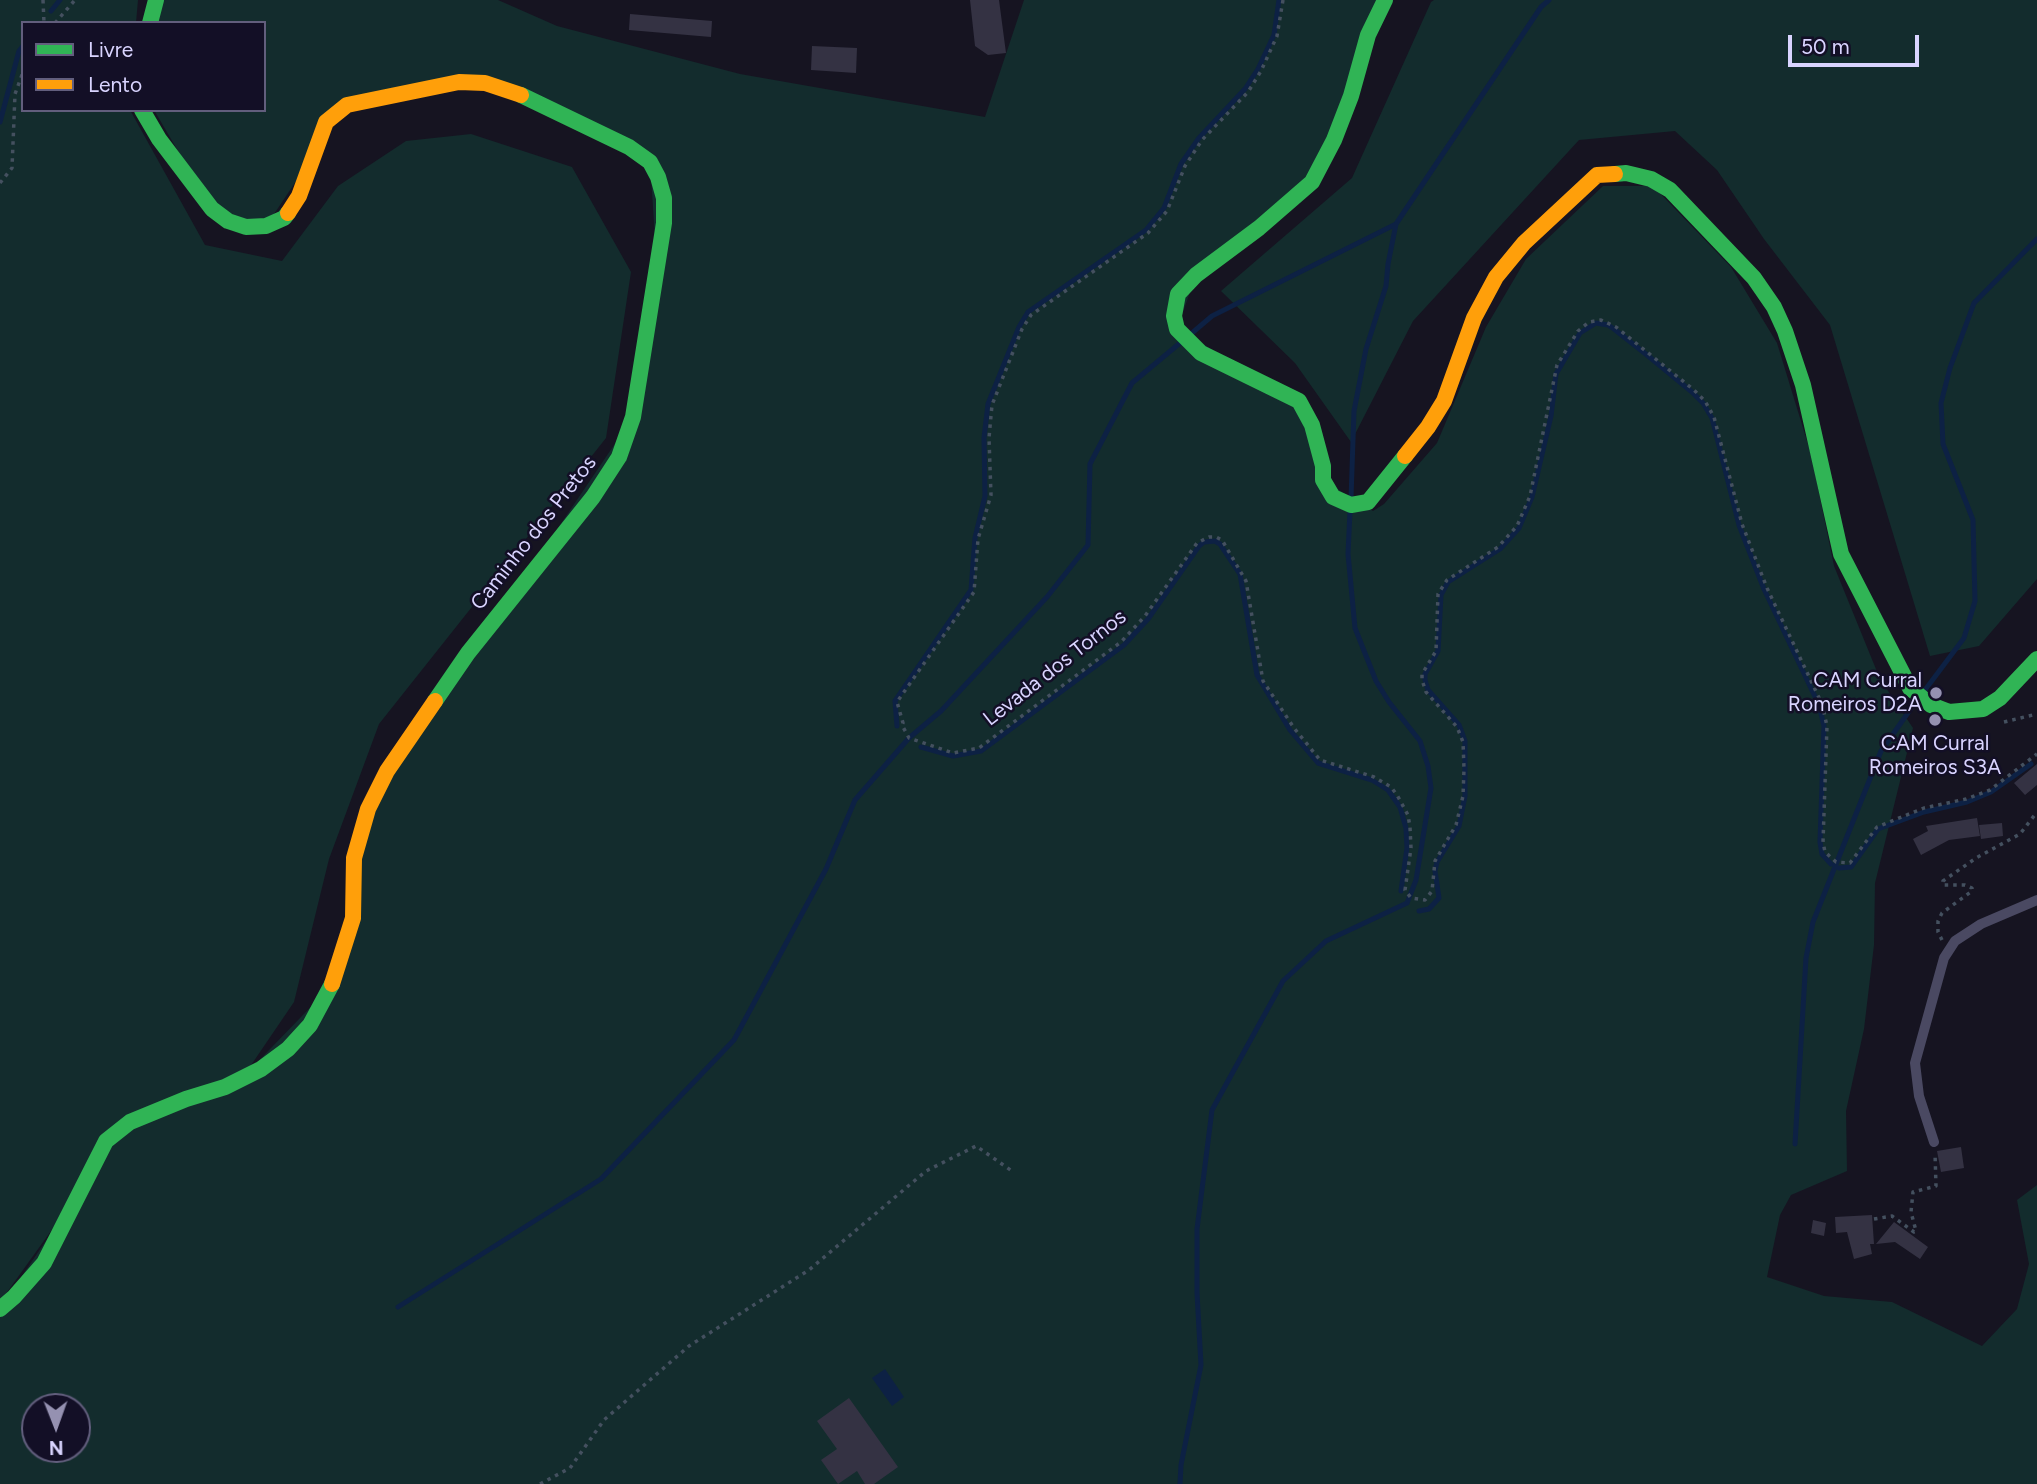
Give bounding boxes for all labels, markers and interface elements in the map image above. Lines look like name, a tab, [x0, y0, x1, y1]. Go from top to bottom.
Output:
legend	[21, 21, 266, 112]
scale bar	[1792, 21, 1923, 65]
text: 50 m	[1801, 34, 1850, 59]
text: Livre	[88, 37, 133, 62]
text: Lento	[88, 72, 142, 97]
street label: Caminho dos Pretos	[466, 451, 602, 615]
street label: Levada dos Tornos	[979, 604, 1131, 732]
place label: CAM Curral Romeiros D2A	[1788, 668, 1922, 718]
marker: CAM Curral Romeiros D2A	[1928, 685, 1944, 701]
marker: CAM Curral Romeiros S3A	[1927, 712, 1943, 728]
place label: CAM Curral Romeiros S3A	[1869, 731, 2001, 781]
north arrow	[21, 1393, 91, 1463]
text: N	[49, 1436, 64, 1459]

